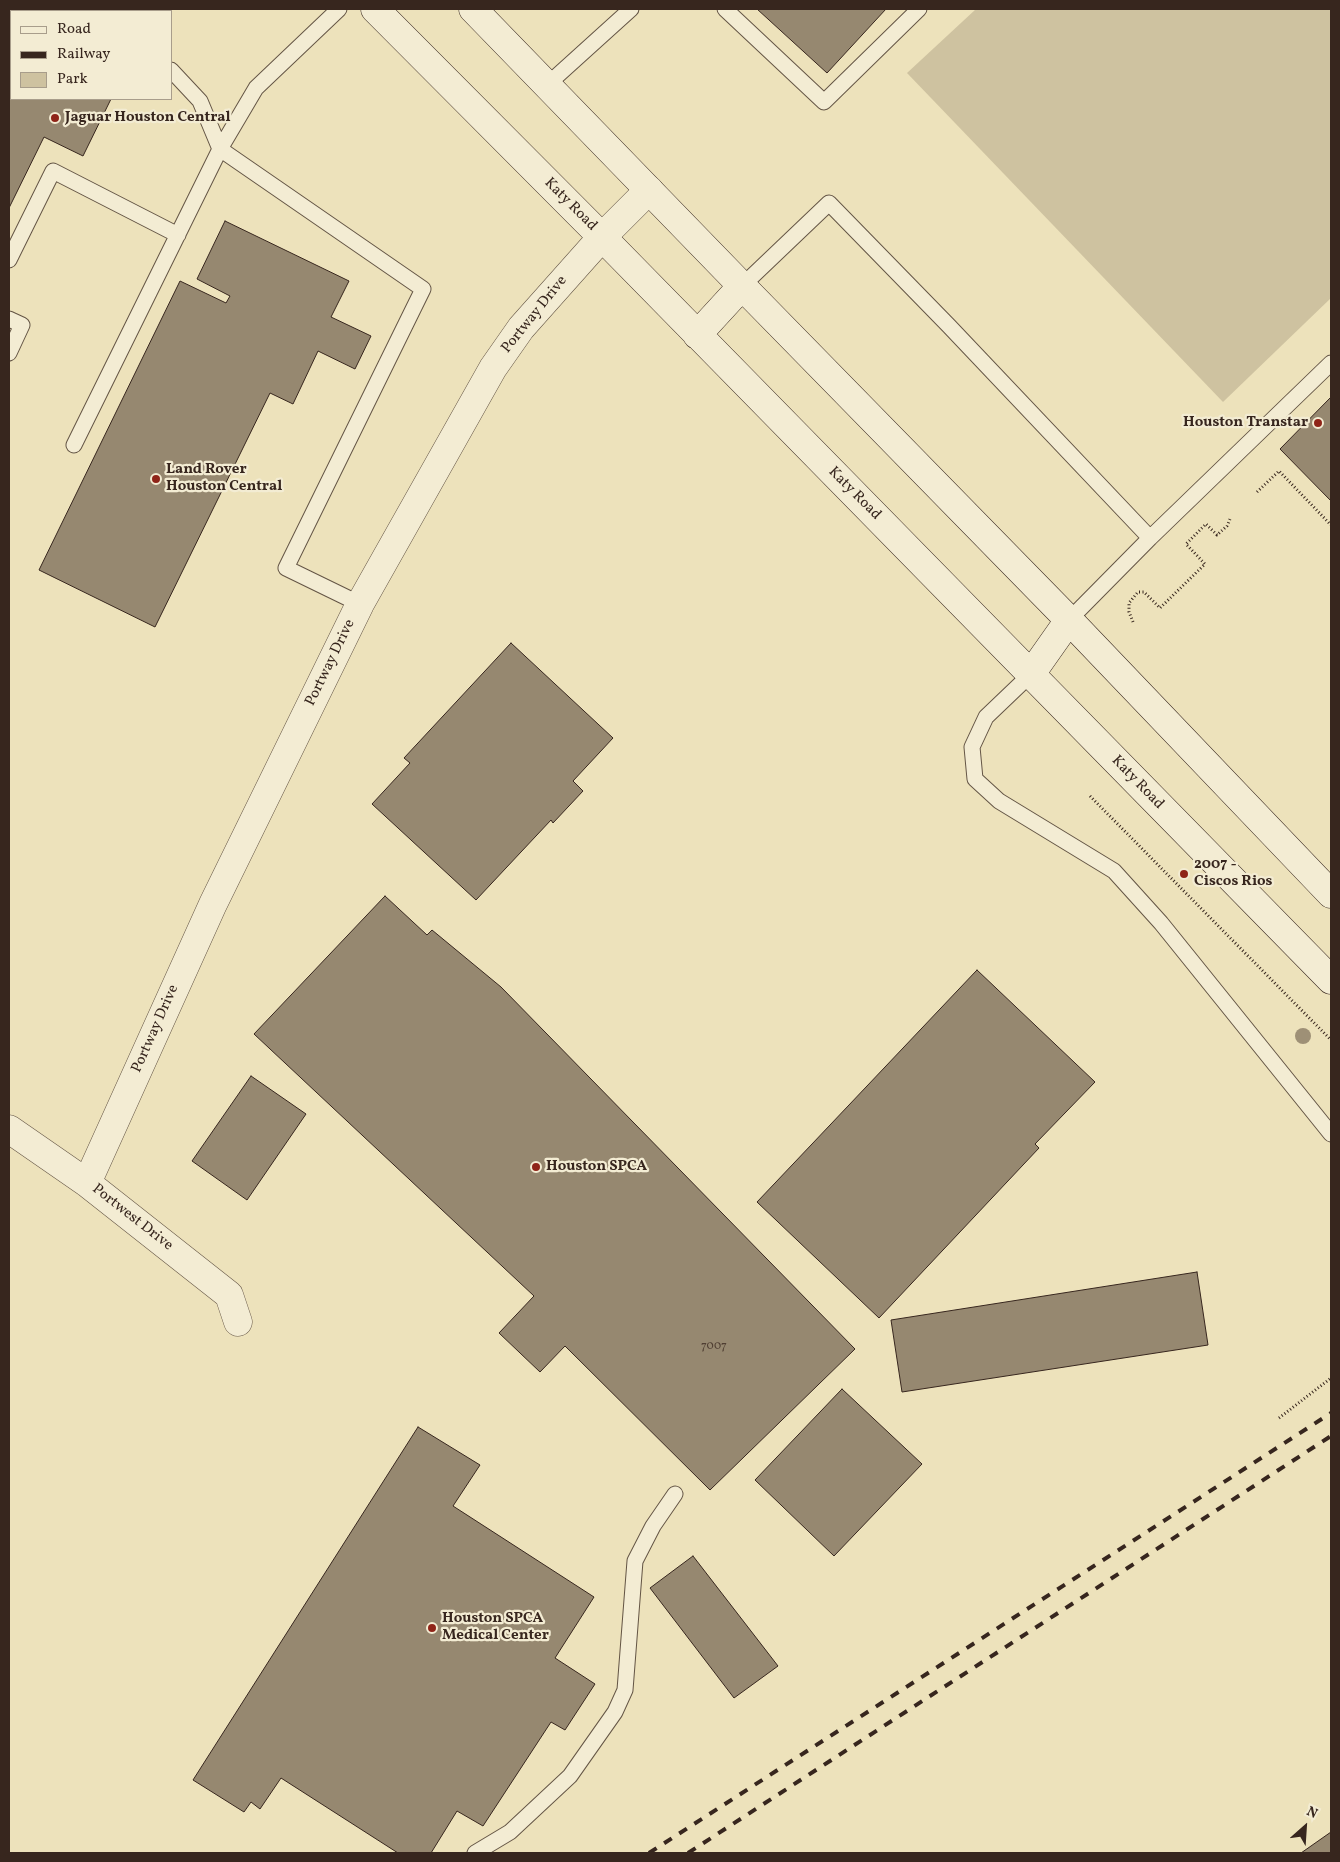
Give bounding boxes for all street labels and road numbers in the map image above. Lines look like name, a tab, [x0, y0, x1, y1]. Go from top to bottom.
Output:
street label: Katy Road	[540, 175, 600, 235]
street label: Portway Drive	[498, 273, 572, 357]
street label: Katy Road	[824, 464, 884, 524]
street label: Portway Drive	[302, 617, 360, 709]
street label: Katy Road	[1107, 752, 1167, 814]
street label: Portway Drive	[129, 982, 183, 1076]
street label: Portwest Drive	[88, 1181, 176, 1255]

